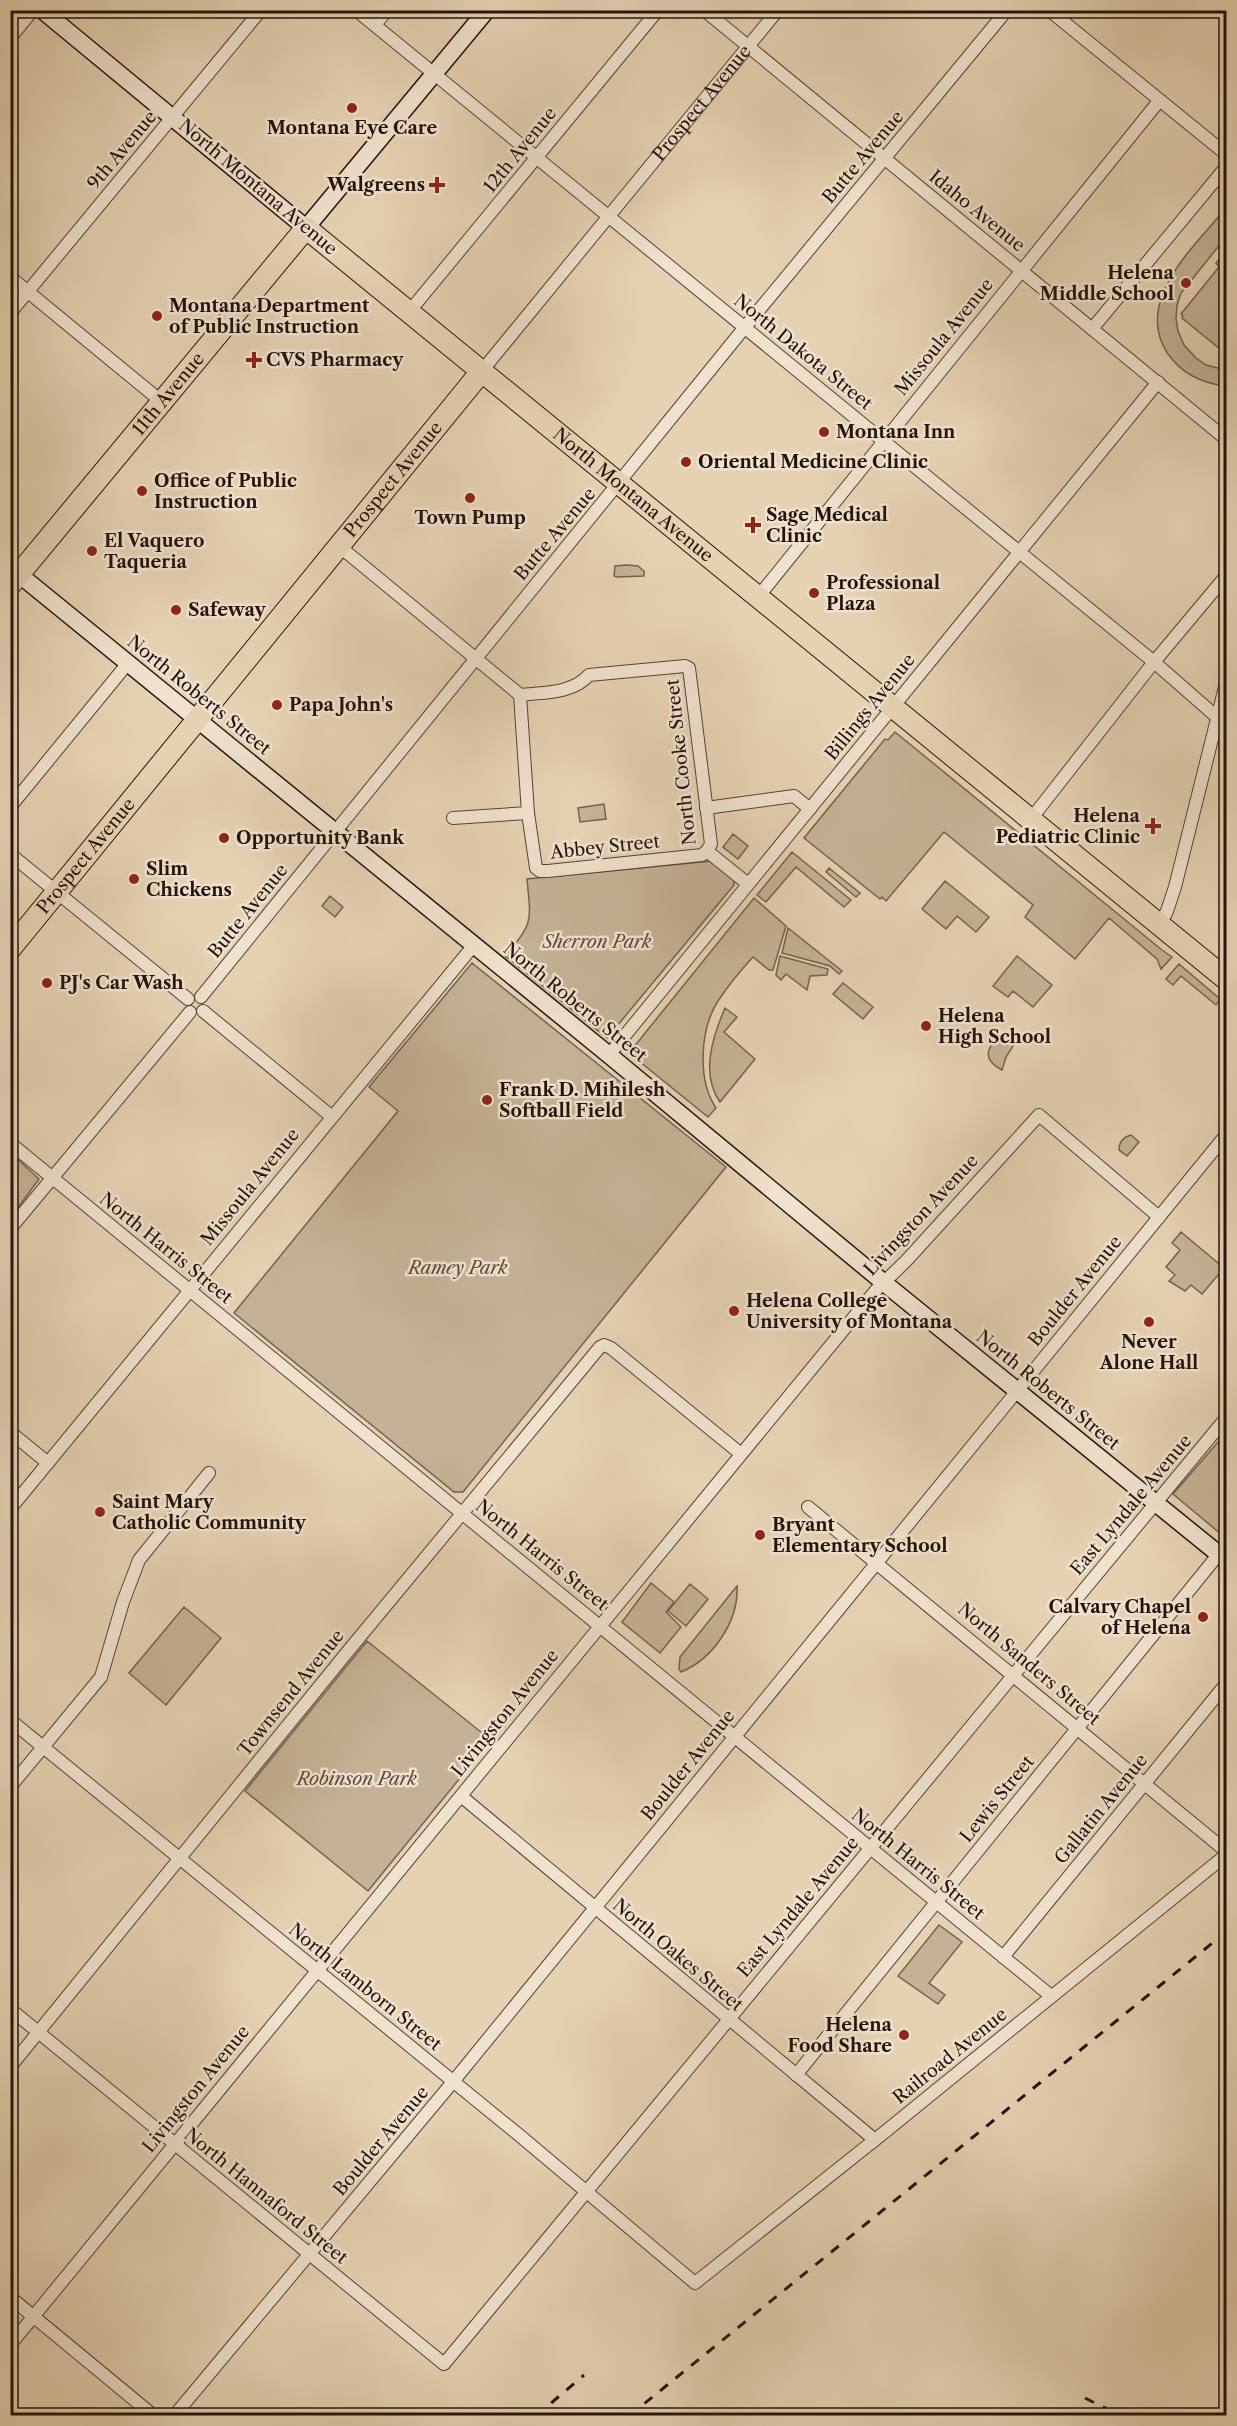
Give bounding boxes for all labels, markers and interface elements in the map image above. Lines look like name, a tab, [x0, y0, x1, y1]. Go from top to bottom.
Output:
street label: Prospect Avenue	[648, 41, 756, 165]
marker: Montana Eye Care	[345, 101, 359, 115]
street label: 12th Avenue	[479, 103, 561, 197]
street label: 9th Avenue	[83, 106, 161, 194]
street label: Butte Avenue	[818, 106, 908, 208]
street label: North Montana Avenue	[174, 114, 342, 260]
place label: Montana Eye Care	[267, 117, 437, 139]
street label: Idaho Avenue	[925, 166, 1029, 256]
place label: Walgreens	[326, 174, 425, 196]
marker: Walgreens	[430, 178, 444, 192]
place label: Helena Middle School	[1040, 262, 1175, 305]
street label: Missoula Avenue	[890, 274, 998, 400]
marker: Helena Middle School	[1179, 276, 1193, 290]
street label: North Dakota Street	[729, 289, 877, 415]
place label: Montana Department of Public Instruction	[169, 295, 370, 338]
marker: Montana Department of Public Instruction	[150, 309, 164, 323]
street label: 11th Avenue	[128, 348, 209, 440]
place label: CVS Pharmacy	[266, 349, 404, 371]
marker: CVS Pharmacy	[247, 353, 261, 367]
street label: Prospect Avenue	[339, 417, 447, 542]
place label: Montana Inn	[836, 421, 956, 443]
street label: North Montana Avenue	[549, 423, 718, 567]
marker: Montana Inn	[817, 425, 831, 439]
place label: Oriental Medicine Clinic	[698, 451, 928, 473]
marker: Oriental Medicine Clinic	[679, 455, 693, 469]
place label: Office of Public Instruction	[154, 470, 297, 513]
street label: Butte Avenue	[510, 483, 600, 585]
marker: Office of Public Instruction	[135, 484, 149, 498]
marker: Town Pump	[463, 491, 477, 505]
place label: Sage Medical Clinic	[766, 504, 888, 547]
place label: Town Pump	[414, 507, 526, 529]
marker: Sage Medical Clinic	[744, 516, 762, 534]
place label: El Vaquero Taqueria	[104, 530, 204, 573]
marker: El Vaquero Taqueria	[85, 544, 99, 558]
place label: Professional Plaza	[826, 572, 940, 615]
marker: Professional Plaza	[807, 586, 821, 600]
place label: Safeway	[188, 599, 266, 621]
marker: Safeway	[169, 603, 183, 617]
street label: North Roberts Street	[123, 630, 276, 760]
street label: Billings Avenue	[820, 649, 920, 765]
street label: North Cooke Street	[661, 677, 701, 846]
place label: Papa John's	[289, 694, 393, 716]
marker: Papa John's	[270, 698, 284, 712]
street label: Prospect Avenue	[32, 794, 140, 918]
place label: Helena Pediatric Clinic	[996, 805, 1141, 848]
marker: Helena Pediatric Clinic	[1144, 817, 1162, 835]
place label: Opportunity Bank	[236, 827, 405, 849]
street label: Abbey Street	[548, 830, 662, 864]
marker: Opportunity Bank	[217, 831, 231, 845]
place label: Slim Chickens	[146, 858, 232, 901]
street label: Butte Avenue	[203, 860, 293, 962]
marker: Slim Chickens	[127, 872, 141, 886]
park label: Sherron Park	[542, 931, 652, 953]
street label: North Roberts Street	[499, 937, 652, 1067]
place label: PJ's Car Wash	[59, 972, 184, 994]
marker: PJ's Car Wash	[40, 976, 54, 990]
place label: Helena High School	[938, 1005, 1051, 1048]
marker: Helena High School	[919, 1019, 933, 1033]
place label: Frank D. Mihilesh Softball Field	[499, 1079, 666, 1122]
marker: Frank D. Mihilesh Softball Field	[480, 1093, 494, 1107]
street label: Missoula Avenue	[196, 1124, 304, 1250]
street label: Livingston Avenue	[859, 1150, 983, 1280]
street label: North Harris Street	[95, 1188, 237, 1309]
street label: Boulder Avenue	[1024, 1231, 1126, 1351]
park label: Ramey Park	[406, 1257, 508, 1279]
place label: Helena College University of Montana	[746, 1290, 953, 1333]
marker: Helena College University of Montana	[727, 1304, 741, 1318]
marker: Never Alone Hall	[1142, 1315, 1156, 1329]
street label: North Roberts Street	[972, 1325, 1125, 1455]
place label: Never Alone Hall	[1099, 1331, 1198, 1374]
street label: East Lyndale Avenue	[1066, 1430, 1196, 1580]
place label: Saint Mary Catholic Community	[112, 1491, 307, 1534]
street label: North Harris Street	[471, 1495, 613, 1616]
marker: Saint Mary Catholic Community	[93, 1505, 107, 1519]
place label: Bryant Elementary School	[772, 1514, 948, 1557]
marker: Bryant Elementary School	[753, 1528, 767, 1542]
place label: Calvary Chapel of Helena	[1049, 1596, 1192, 1639]
street label: North Sanders Street	[953, 1598, 1105, 1730]
marker: Calvary Chapel of Helena	[1196, 1610, 1210, 1624]
street label: Townsend Avenue	[233, 1625, 349, 1761]
street label: Livingston Avenue	[447, 1645, 563, 1781]
street label: Boulder Avenue	[637, 1705, 739, 1825]
street label: Gallatin Avenue	[1050, 1749, 1152, 1869]
street label: Lewis Street	[955, 1751, 1039, 1847]
park label: Robinson Park	[295, 1768, 418, 1790]
street label: North Harris Street	[847, 1804, 989, 1925]
street label: East Lyndale Avenue	[733, 1832, 863, 1982]
street label: North Oakes Street	[608, 1894, 748, 2016]
street label: North Lamborn Street	[284, 1919, 446, 2056]
street label: Railroad Avenue	[889, 2003, 1011, 2109]
place label: Helena Food Share	[787, 2014, 893, 2057]
street label: Livingston Avenue	[138, 2021, 254, 2157]
marker: Helena Food Share	[897, 2028, 911, 2042]
street label: Boulder Avenue	[329, 2082, 433, 2200]
street label: North Hannaford Street	[180, 2123, 353, 2269]

